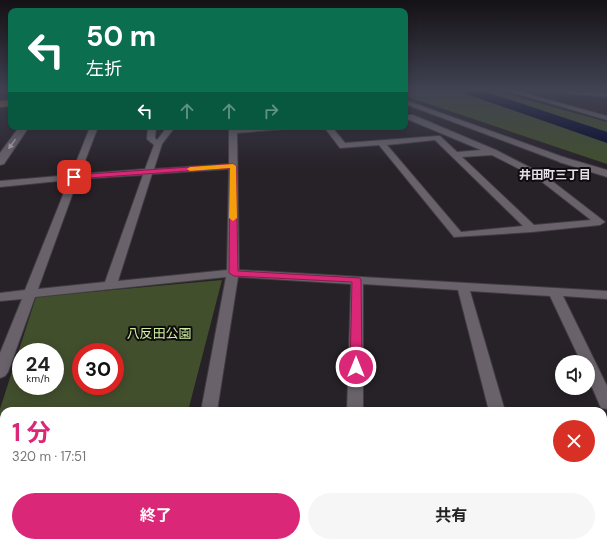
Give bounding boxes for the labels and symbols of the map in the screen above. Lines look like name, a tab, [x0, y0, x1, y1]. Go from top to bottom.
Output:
one-way arrow	[8, 139, 16, 149]
pin	[57, 160, 91, 194]
district label: 井田町三丁目	[519, 167, 591, 183]
park label: 八反田公園	[126, 325, 192, 342]
speed limit sign: 30	[72, 343, 124, 395]
position arrow	[335, 346, 377, 388]

